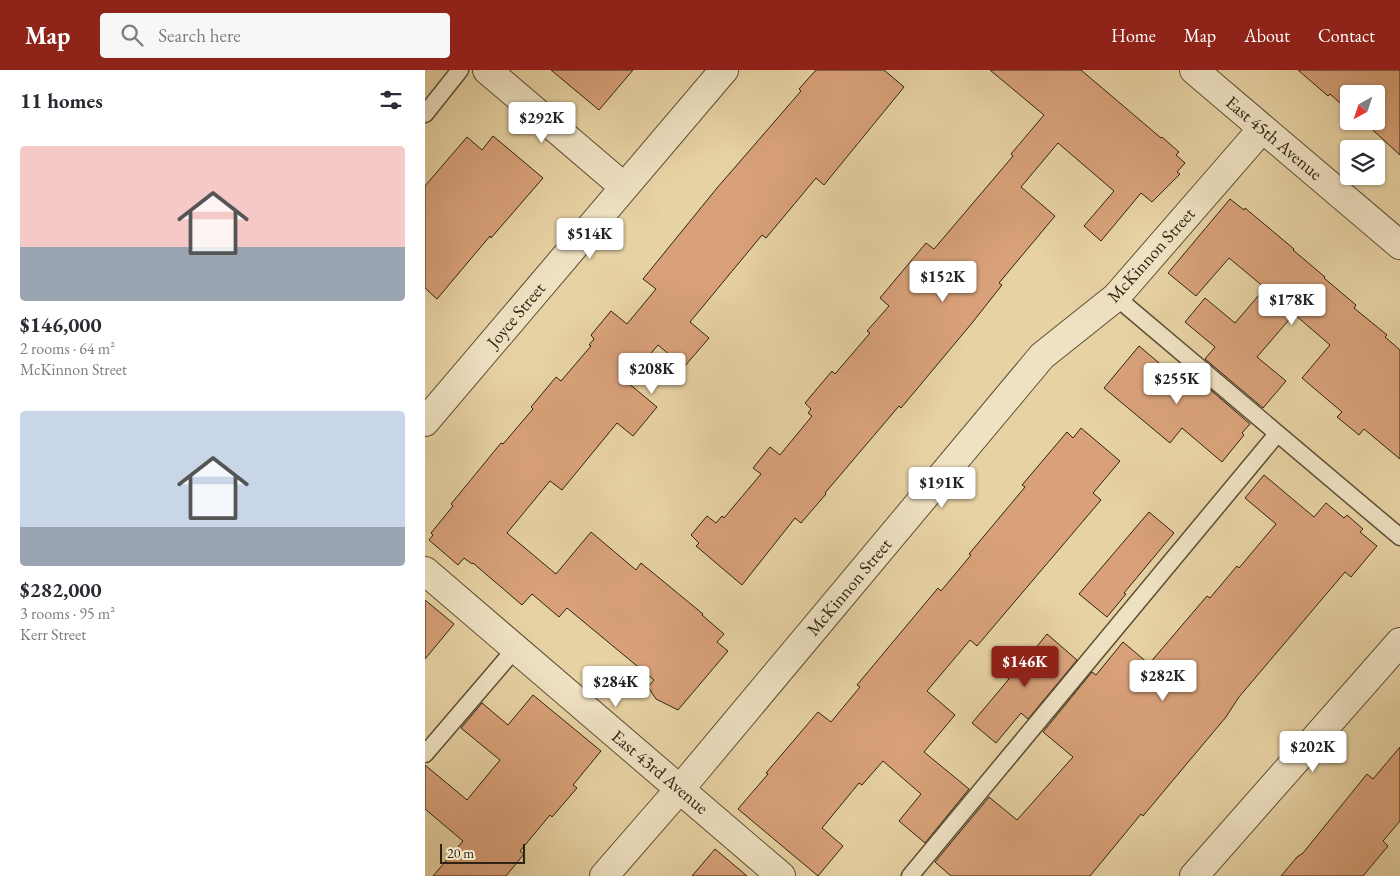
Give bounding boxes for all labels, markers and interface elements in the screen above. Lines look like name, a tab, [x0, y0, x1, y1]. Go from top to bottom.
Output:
search box	[100, 13, 450, 58]
text: Map	[25, 20, 70, 51]
icon: search	[118, 21, 146, 49]
text: Search here	[158, 23, 241, 48]
text: Home	[1111, 24, 1156, 47]
text: Map	[1184, 24, 1216, 47]
text: About	[1244, 24, 1290, 47]
text: Contact	[1318, 24, 1375, 47]
north arrow	[1340, 85, 1385, 130]
map controls	[1340, 85, 1385, 185]
icon: filters	[377, 86, 405, 114]
text: 11 homes	[20, 87, 103, 114]
street label: East 45th Avenue	[1221, 90, 1327, 185]
pin: $292K	[507, 102, 577, 144]
text: $292K	[520, 107, 564, 128]
button: layers	[1340, 140, 1385, 185]
icon: home	[168, 178, 258, 268]
street label: McKinnon Street	[1102, 202, 1200, 307]
pin: $514K	[555, 218, 625, 260]
text: $514K	[568, 223, 612, 244]
pin: $152K	[908, 260, 978, 303]
text: $152K	[921, 266, 965, 287]
street label: Joyce Street	[480, 277, 550, 354]
pin: $178K	[1257, 284, 1327, 326]
text: $178K	[1270, 289, 1314, 310]
text: $146,000	[20, 311, 102, 338]
text: 2 rooms · 64 m²	[20, 338, 115, 359]
pin: $208K	[617, 352, 687, 395]
text: $208K	[630, 358, 674, 379]
text: McKinnon Street	[20, 359, 127, 380]
pin: $255K	[1142, 362, 1212, 405]
text: $255K	[1155, 368, 1199, 389]
icon: home	[168, 443, 258, 533]
pin: $191K	[907, 466, 977, 509]
text: $191K	[920, 472, 964, 493]
street label: McKinnon Street	[801, 533, 896, 640]
text: $282,000	[20, 576, 102, 603]
text: 3 rooms · 95 m²	[20, 603, 115, 624]
text: Kerr Street	[20, 624, 86, 645]
pin: $146K	[990, 646, 1060, 688]
text: $146K	[1003, 651, 1047, 672]
pin: $282K	[1128, 660, 1198, 702]
text: $282K	[1141, 665, 1185, 686]
pin: $284K	[581, 666, 651, 708]
text: $284K	[594, 671, 638, 692]
street label: East 43rd Avenue	[607, 724, 714, 819]
pin: $202K	[1278, 730, 1348, 773]
text: $202K	[1291, 736, 1335, 757]
scale bar	[440, 841, 525, 864]
text: 20 m	[447, 844, 474, 862]

